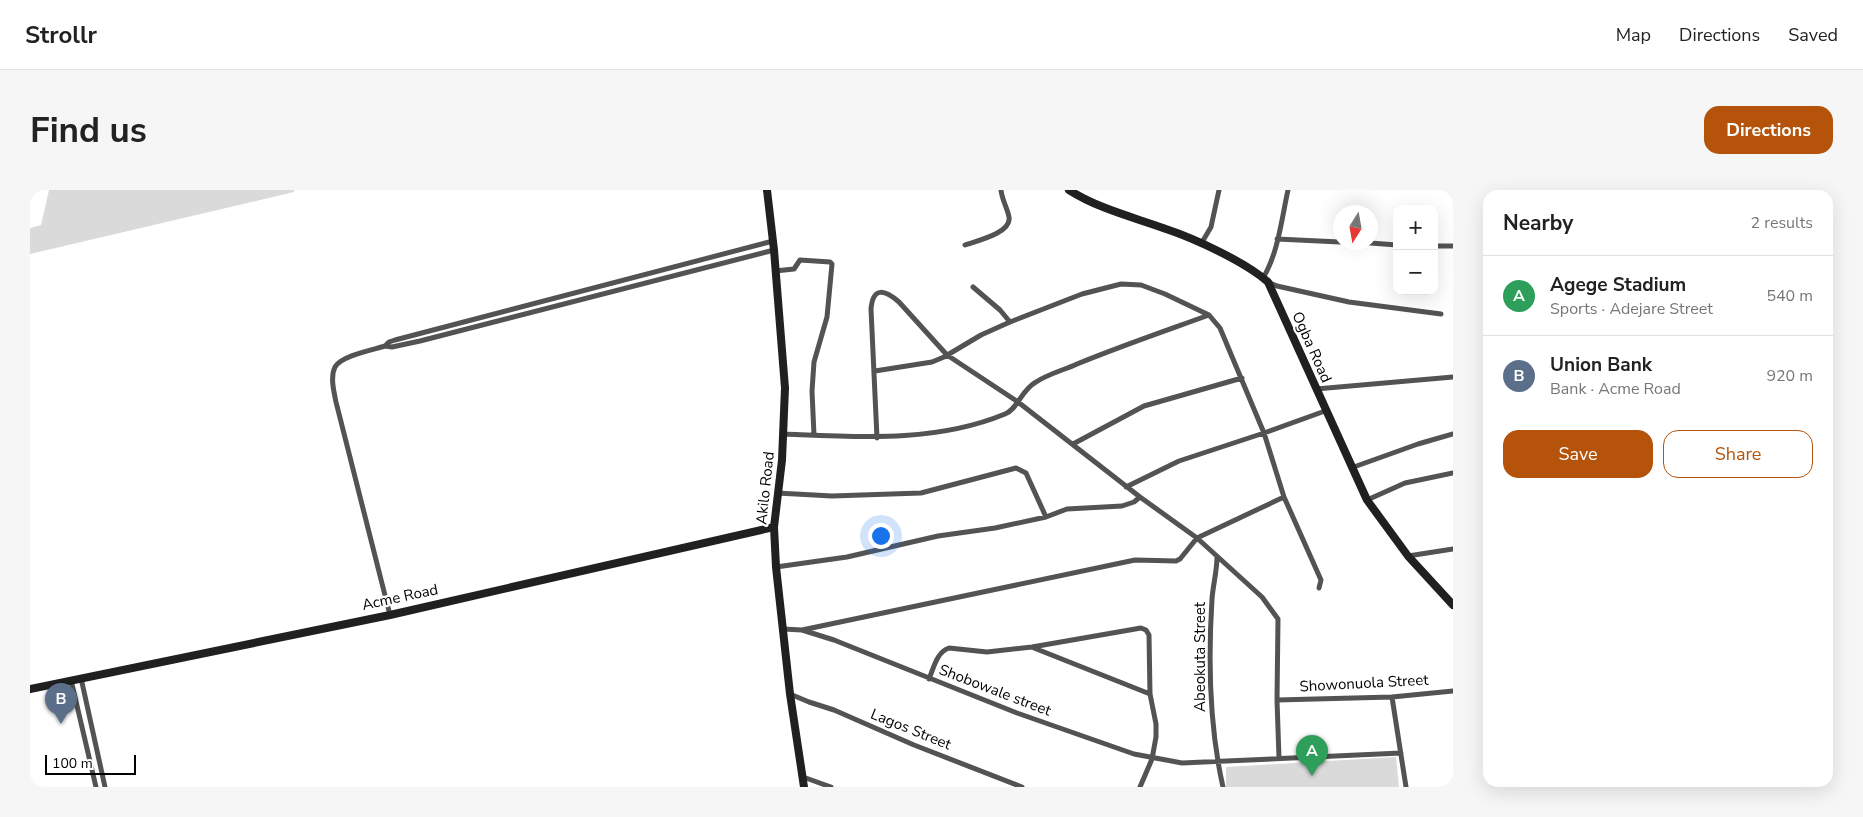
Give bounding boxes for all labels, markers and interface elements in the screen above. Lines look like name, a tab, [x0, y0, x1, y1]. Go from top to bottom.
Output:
text: Strollr	[25, 19, 97, 51]
text: Map	[1616, 23, 1651, 47]
text: Directions	[1679, 23, 1760, 47]
text: Saved	[1788, 23, 1838, 47]
button: Directions	[1704, 106, 1833, 154]
text: Find us	[30, 107, 147, 154]
north arrow	[1333, 205, 1378, 250]
map controls	[1393, 205, 1438, 295]
button: +	[1393, 205, 1438, 250]
text: Nearby	[1503, 209, 1573, 237]
text: 2 results	[1751, 212, 1813, 234]
button: −	[1393, 250, 1438, 295]
text: Agege Stadium	[1550, 272, 1686, 298]
text: A	[1513, 285, 1525, 307]
text: 540 m	[1766, 285, 1813, 307]
text: Sports · Adejare Street	[1550, 298, 1713, 320]
street label: Ogba Road	[1287, 308, 1337, 386]
text: Union Bank	[1550, 352, 1652, 378]
text: B	[1513, 365, 1525, 387]
text: 920 m	[1766, 365, 1813, 387]
text: Bank · Acme Road	[1550, 378, 1681, 400]
button: Save	[1503, 430, 1653, 478]
button: Share	[1663, 430, 1813, 478]
street label: Akilo Road	[751, 450, 779, 526]
your location	[868, 523, 894, 549]
street label: Acme Road	[360, 579, 440, 615]
street label: Abeokuta Street	[1190, 601, 1210, 712]
street label: Shobowale street	[936, 659, 1055, 721]
street label: Showonuola Street	[1299, 670, 1430, 696]
pin: B	[45, 683, 77, 724]
street label: Lagos Street	[868, 704, 955, 755]
pin: A	[1296, 735, 1328, 776]
scale bar	[45, 752, 136, 775]
text: 100 m	[52, 754, 93, 773]

